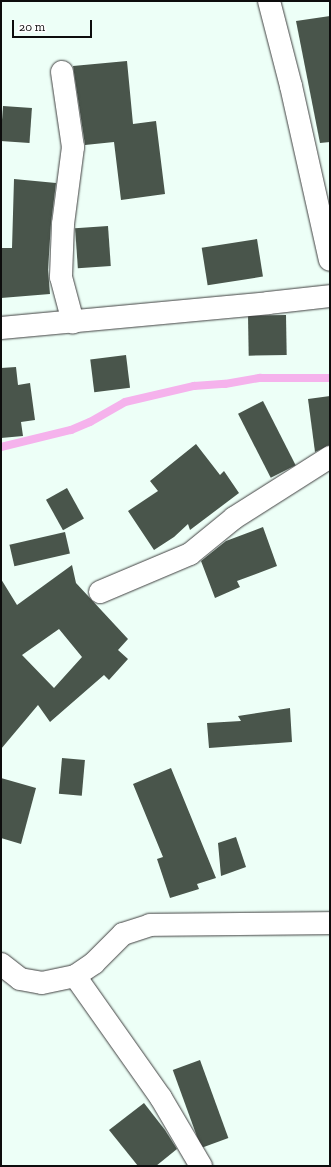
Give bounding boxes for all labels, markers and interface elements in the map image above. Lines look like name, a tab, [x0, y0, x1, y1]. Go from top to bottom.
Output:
scale bar	[14, 12, 94, 38]
text: 20 m	[19, 20, 45, 34]

